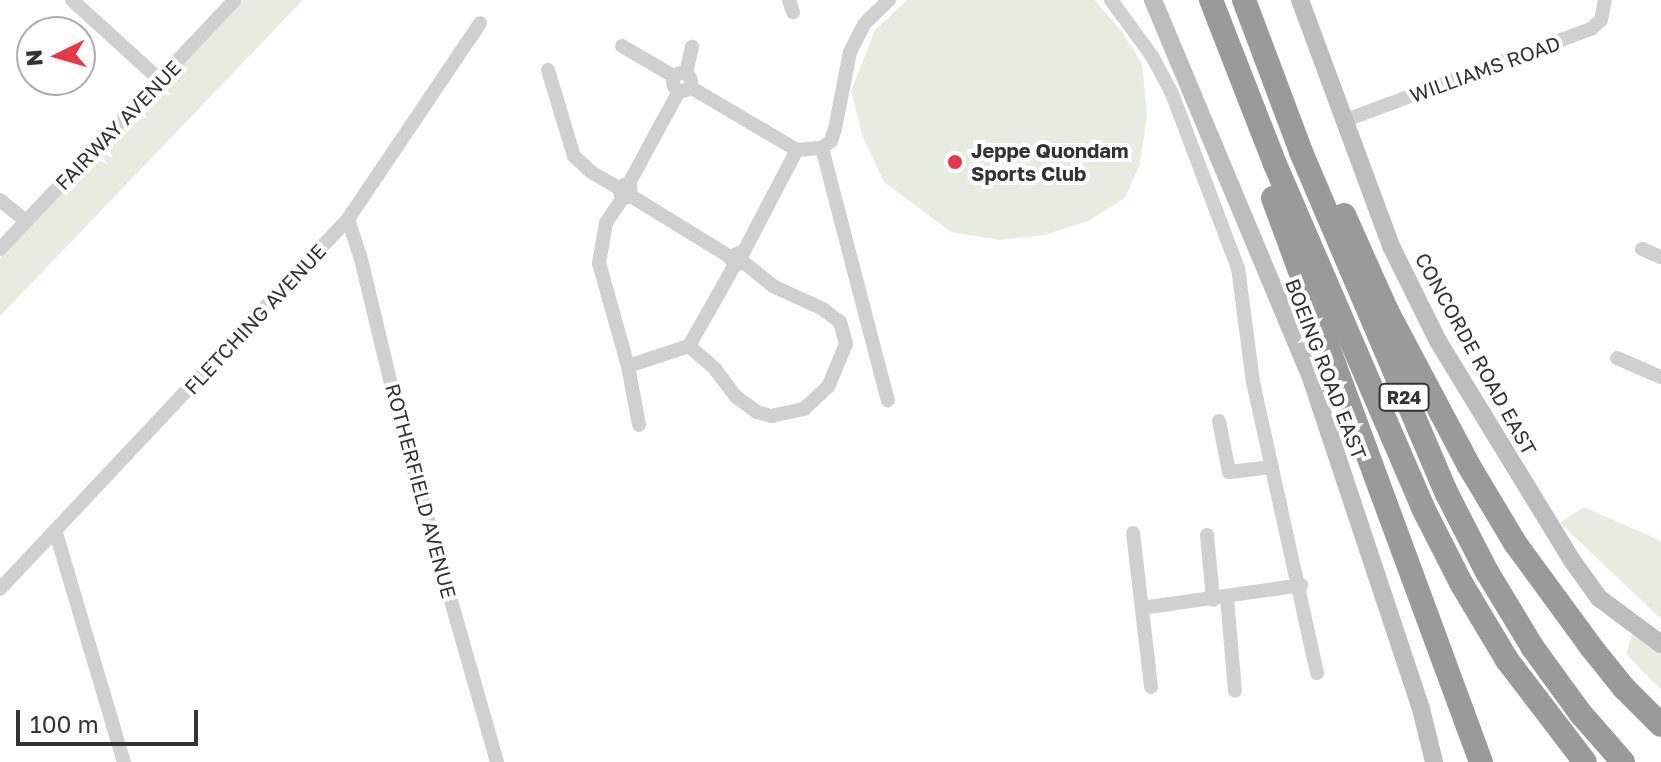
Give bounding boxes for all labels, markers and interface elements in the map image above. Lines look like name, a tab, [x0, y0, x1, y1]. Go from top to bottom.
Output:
north arrow	[16, 16, 96, 96]
street label: WILLIAMS ROAD	[1406, 31, 1564, 107]
text: N	[19, 48, 48, 67]
street label: FAIRWAY AVENUE	[50, 55, 186, 195]
place label: Jeppe Quondam Sports Club	[971, 138, 1128, 185]
marker: Jeppe Quondam Sports Club	[946, 153, 964, 171]
street label: FLETCHING AVENUE	[179, 239, 331, 399]
street label: CONCORDE ROAD EAST	[1410, 249, 1542, 459]
street label: BOEING ROAD EAST	[1280, 275, 1372, 463]
street label: ROTHERFIELD AVENUE	[381, 381, 461, 601]
road number: R24	[1378, 383, 1430, 411]
scale bar	[20, 694, 202, 744]
text: 100 m	[30, 709, 99, 738]

